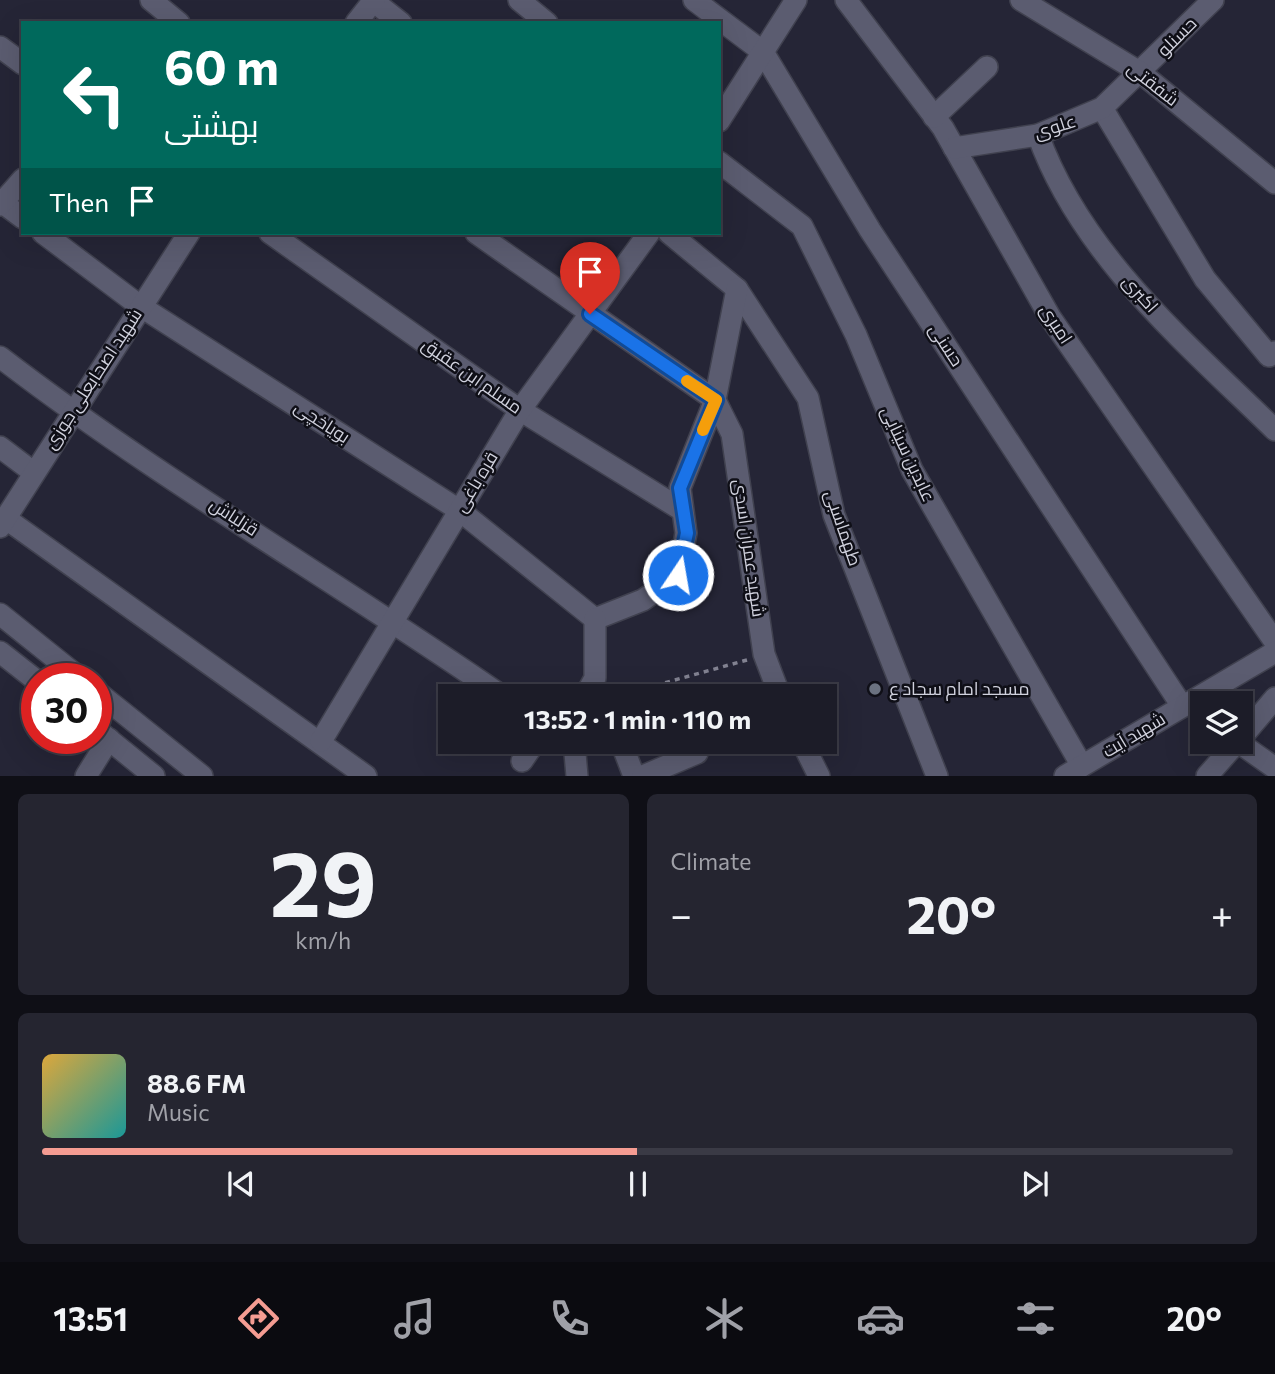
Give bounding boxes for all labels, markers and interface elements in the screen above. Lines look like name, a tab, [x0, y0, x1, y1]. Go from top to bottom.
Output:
street label: حسنلو	[1152, 12, 1201, 61]
text: 60 m	[164, 35, 279, 95]
icon: left	[49, 49, 140, 140]
street label: شفقتی	[1123, 56, 1184, 111]
text: بهشتی	[164, 104, 259, 144]
street label: علوی	[1031, 109, 1079, 144]
icon: arrive	[123, 182, 161, 220]
text: Then	[49, 186, 109, 217]
pin	[560, 242, 620, 314]
icon: arrive	[571, 253, 609, 291]
street label: اکبری	[1117, 270, 1163, 317]
street label: امیری	[1035, 299, 1078, 348]
street label: شهید اصحابعلی جوزی	[38, 304, 147, 453]
street label: حسنی	[924, 319, 969, 371]
street label: مسلم ابن عقیق	[417, 333, 527, 419]
street label: بویاخچی	[289, 395, 355, 449]
street label: عابدین سینایی	[876, 402, 941, 505]
street label: قره باغی	[448, 447, 503, 516]
street label: شهید عمران اسدی	[728, 477, 771, 618]
street label: طهماسبی	[820, 487, 867, 569]
street label: قزلباش	[205, 492, 263, 541]
position arrow	[641, 538, 715, 612]
speed limit sign: 30	[21, 663, 112, 754]
place label: مسجد امام سجاد ع	[889, 677, 1030, 701]
marker: مسجد امام سجاد ع	[867, 681, 883, 697]
map controls	[1190, 691, 1253, 754]
button: layers	[1190, 691, 1253, 754]
text: 13:52 · 1 min · 110 m	[524, 703, 751, 734]
street label: شهید آیت	[1098, 707, 1169, 762]
text: 29	[270, 824, 377, 936]
text: Climate	[671, 847, 752, 875]
text: 20°	[906, 881, 996, 945]
text: −	[671, 890, 692, 937]
text: +	[1211, 890, 1233, 937]
text: km/h	[295, 926, 351, 954]
text: 88.6 FM	[147, 1067, 246, 1098]
text: Music	[147, 1098, 210, 1126]
icon: previous	[222, 1165, 260, 1203]
icon: pause	[619, 1165, 657, 1203]
icon: next	[1016, 1165, 1054, 1203]
icon: directions	[234, 1294, 283, 1343]
icon: music	[390, 1294, 439, 1343]
icon: phone	[545, 1294, 594, 1343]
icon: climate	[700, 1294, 749, 1343]
icon: car	[856, 1294, 905, 1343]
icon: filters	[1011, 1294, 1060, 1343]
text: 13:51	[53, 1298, 128, 1338]
text: 20°	[1167, 1298, 1222, 1338]

